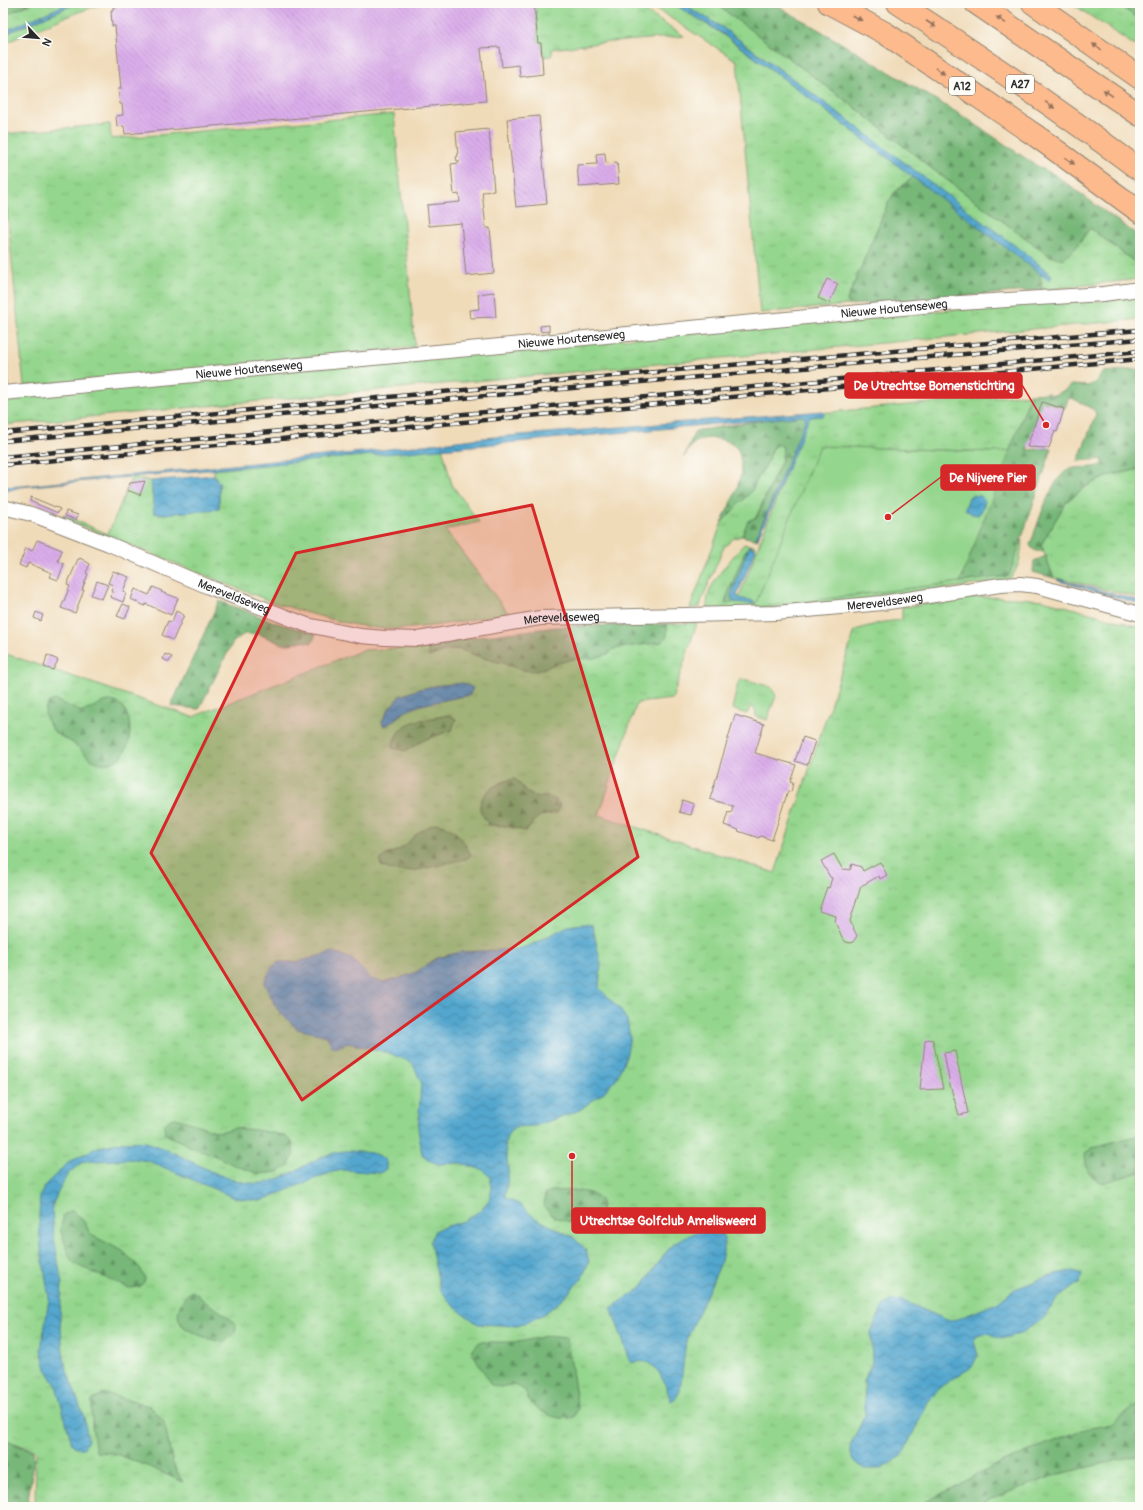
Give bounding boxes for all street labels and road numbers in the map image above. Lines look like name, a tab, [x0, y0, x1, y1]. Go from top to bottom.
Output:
road number: A27	[1006, 75, 1034, 93]
road number: A12	[949, 77, 975, 95]
street label: Nieuwe Houtenseweg	[840, 296, 948, 321]
street label: Nieuwe Houtenseweg	[517, 327, 626, 352]
street label: Nieuwe Houtenseweg	[195, 357, 303, 382]
street label: Mereveldseweg	[196, 576, 272, 617]
street label: Mereveldseweg	[847, 589, 924, 614]
street label: Mereveldseweg	[523, 609, 600, 628]

